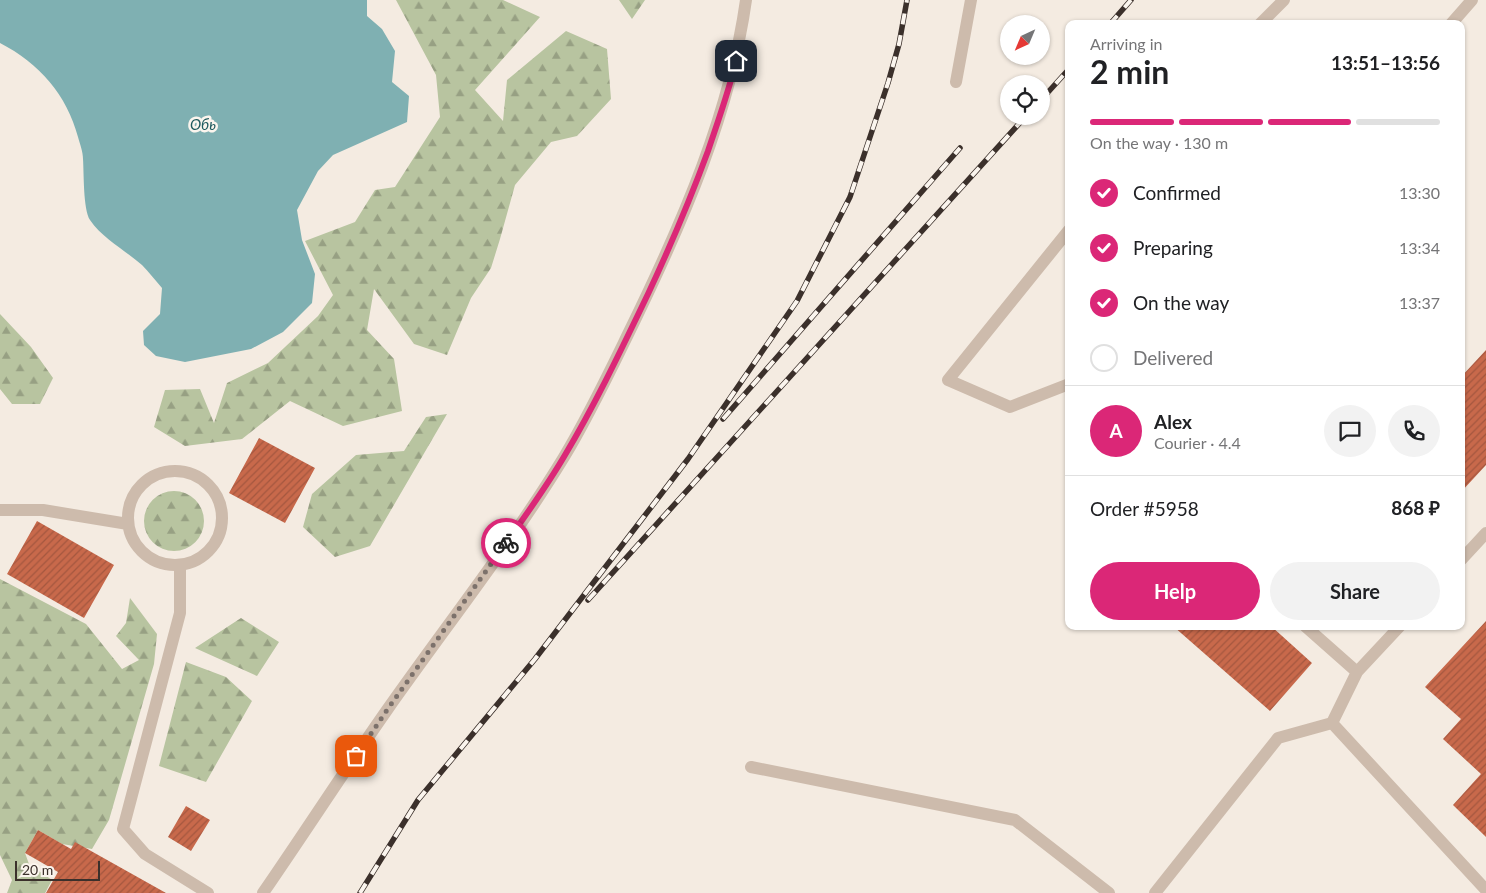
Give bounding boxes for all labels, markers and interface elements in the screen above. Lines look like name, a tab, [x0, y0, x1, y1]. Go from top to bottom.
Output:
north arrow	[1000, 15, 1050, 65]
map controls	[1000, 15, 1050, 125]
text: Arriving in	[1090, 34, 1163, 53]
pin	[715, 40, 757, 82]
icon: home	[722, 47, 750, 75]
text: 13:51–13:56	[1331, 51, 1440, 74]
text: 2 min	[1090, 52, 1169, 91]
button: locate	[1000, 75, 1050, 125]
water label: Обь	[190, 115, 216, 133]
text: On the way · 130 m	[1090, 133, 1228, 152]
icon: check	[1090, 179, 1118, 207]
text: Confirmed	[1133, 181, 1221, 204]
text: 13:30	[1399, 183, 1440, 202]
icon: check	[1090, 234, 1118, 262]
text: Preparing	[1133, 236, 1213, 259]
text: 13:34	[1399, 238, 1440, 257]
icon: check	[1090, 289, 1118, 317]
text: On the way	[1133, 291, 1229, 314]
text: 13:37	[1399, 293, 1440, 312]
text: Delivered	[1133, 346, 1213, 369]
button: chat	[1324, 405, 1376, 457]
button: phone	[1388, 405, 1440, 457]
text: Alex	[1154, 410, 1192, 433]
text: A	[1109, 419, 1123, 442]
text: Courier · 4.4	[1154, 433, 1241, 452]
text: 868 ₽	[1391, 496, 1440, 519]
text: Order #5958	[1090, 497, 1199, 520]
courier	[481, 518, 531, 568]
icon: bike	[492, 529, 520, 557]
button: Help	[1090, 562, 1260, 620]
button: Share	[1270, 562, 1440, 620]
pin	[335, 735, 377, 777]
icon: bag	[342, 742, 370, 770]
scale bar	[15, 858, 100, 881]
text: 20 m	[22, 861, 53, 878]

